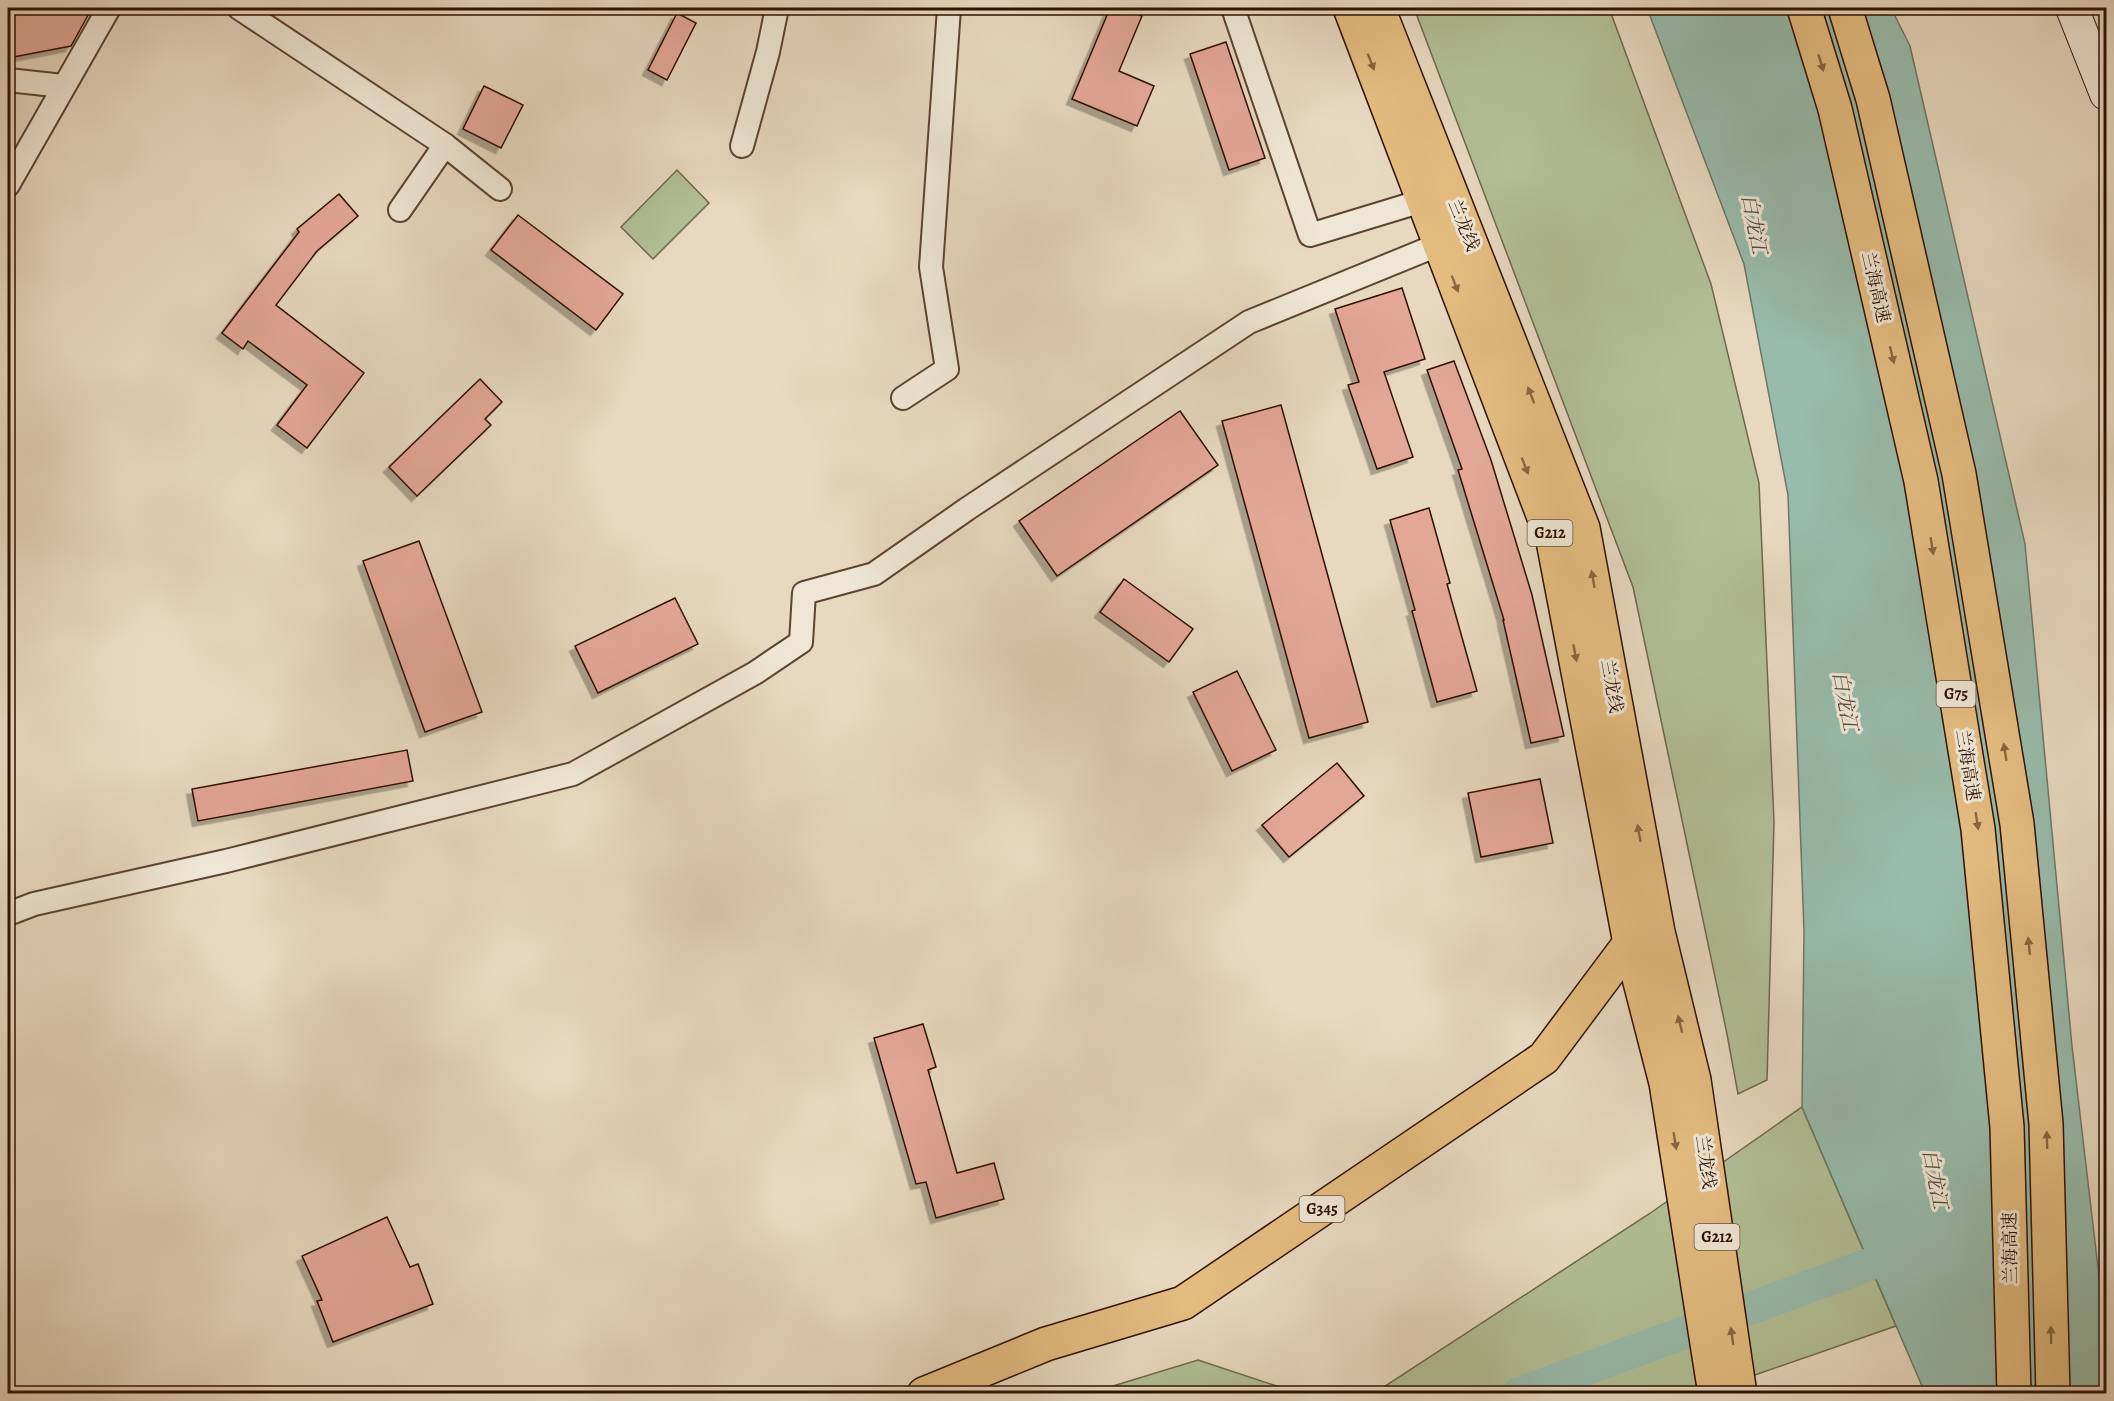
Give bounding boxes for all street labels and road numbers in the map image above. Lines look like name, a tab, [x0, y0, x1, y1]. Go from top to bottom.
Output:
street label: 兰龙线	[1443, 195, 1485, 255]
street label: 兰海高速	[1856, 249, 1896, 325]
road number: G212	[1528, 520, 1572, 546]
street label: 兰龙线	[1595, 657, 1629, 715]
road number: G75	[1936, 681, 1976, 707]
street label: 兰海高速	[1951, 728, 1985, 802]
street label: 兰龙线	[1690, 1134, 1722, 1190]
road number: G345	[1300, 1196, 1344, 1222]
street label: 兰海高速	[1997, 1212, 2023, 1284]
road number: G212	[1694, 1224, 1740, 1250]

